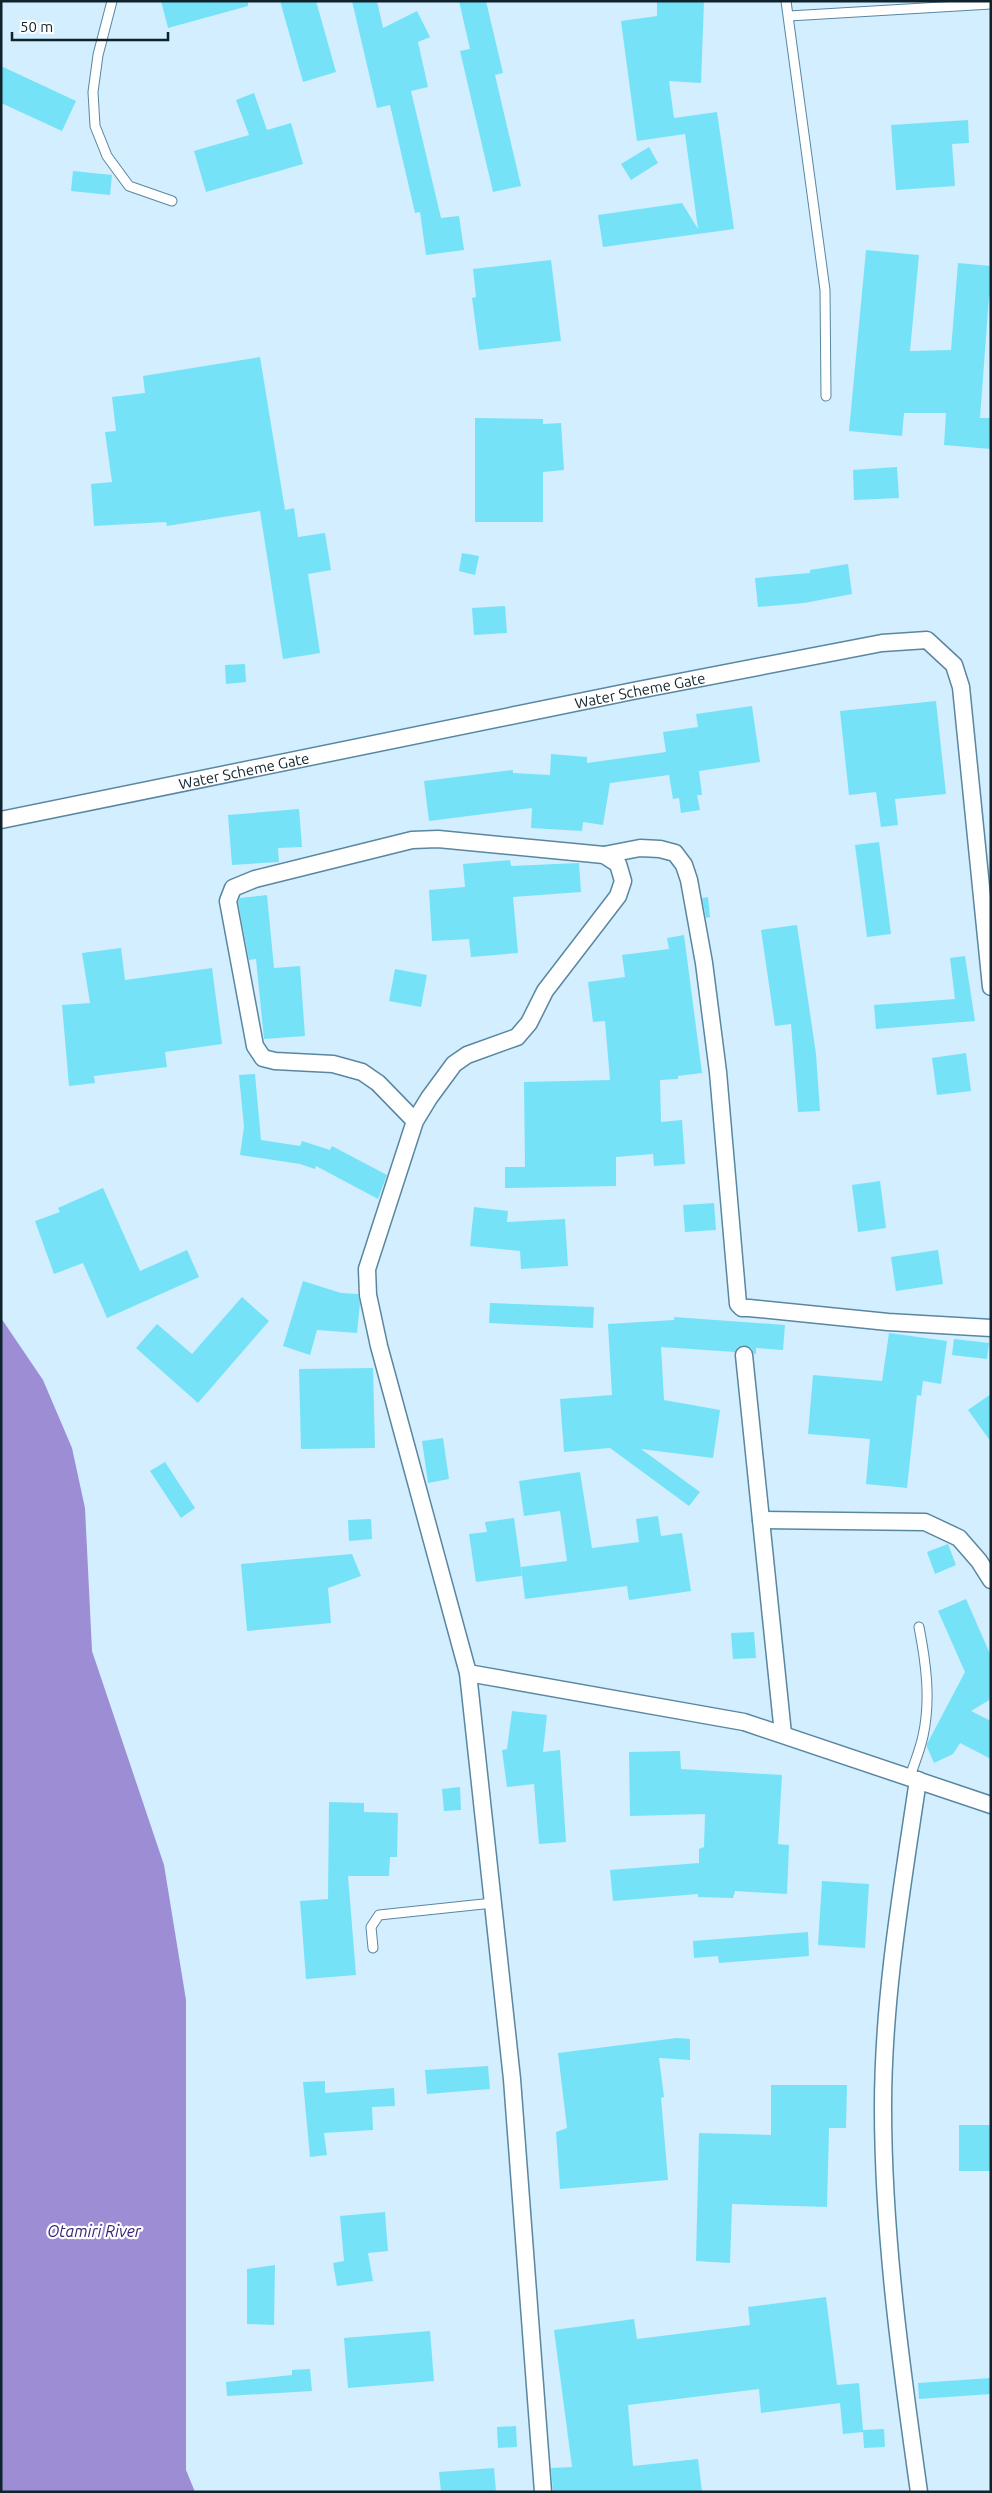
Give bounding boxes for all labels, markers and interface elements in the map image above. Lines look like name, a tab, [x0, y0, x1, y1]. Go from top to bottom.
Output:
scale bar	[12, 10, 169, 42]
text: 50 m	[20, 18, 53, 35]
street label: Water Scheme Gate	[573, 669, 707, 711]
street label: Water Scheme Gate	[177, 749, 311, 792]
water label: Otamiri River	[47, 2222, 142, 2240]

